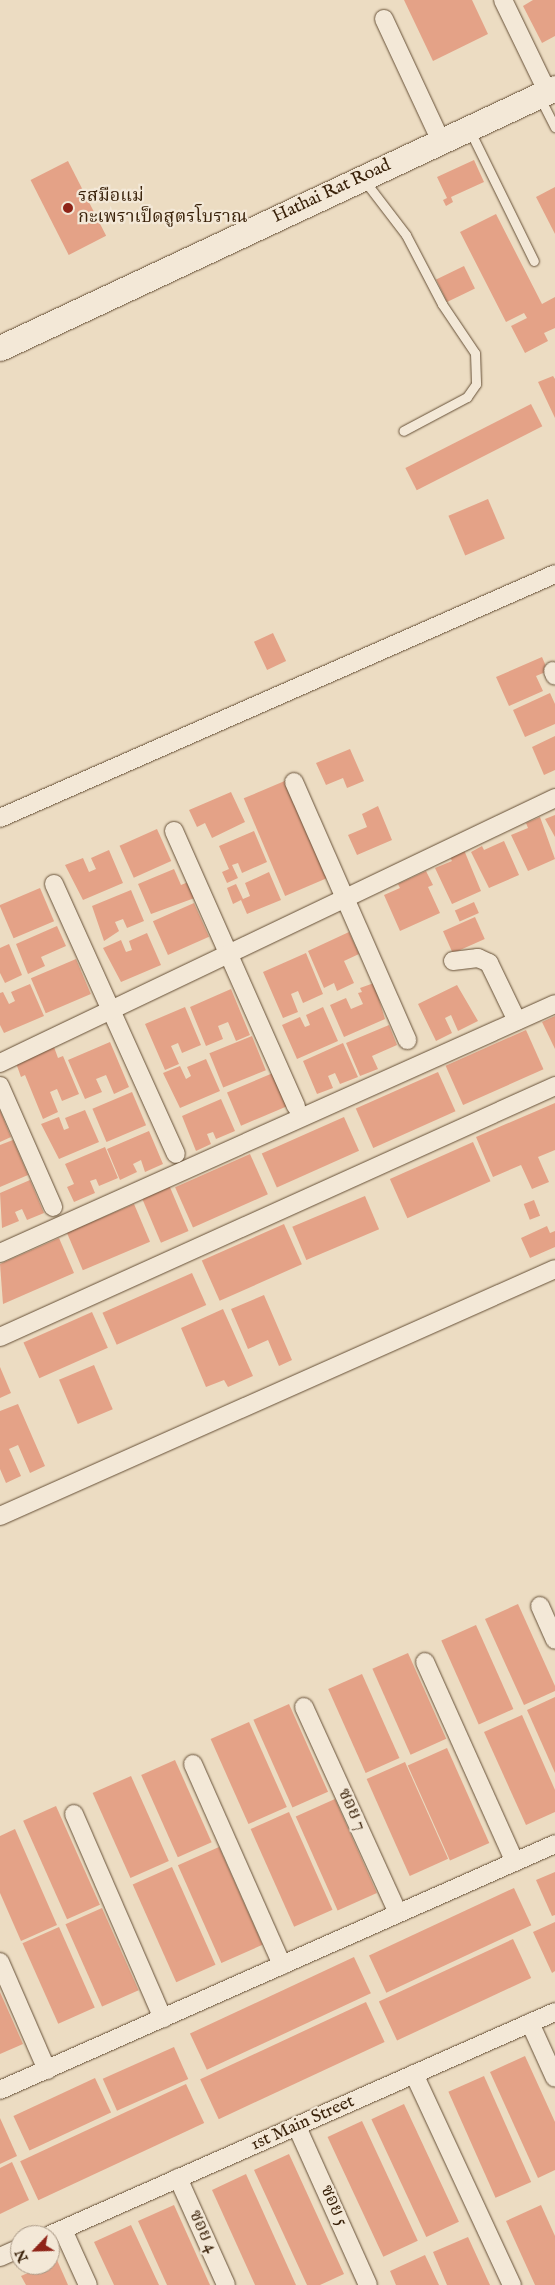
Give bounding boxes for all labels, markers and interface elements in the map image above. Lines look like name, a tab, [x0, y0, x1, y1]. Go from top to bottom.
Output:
street label: Hathai Rat Road	[270, 155, 394, 229]
place label: รสมือแม่ กะเพราเป็ดสูตรโบราณ	[78, 187, 248, 230]
marker: รสมือแม่ กะเพราเป็ดสูตรโบราณ	[62, 202, 74, 214]
street label: ซอย 7	[332, 1785, 370, 1835]
street label: 1st Main Street	[248, 2092, 358, 2156]
street label: ซอย 5	[314, 2182, 352, 2230]
street label: ซอย 4	[183, 2207, 221, 2257]
north arrow	[10, 2225, 60, 2275]
text: N	[12, 2246, 33, 2265]

